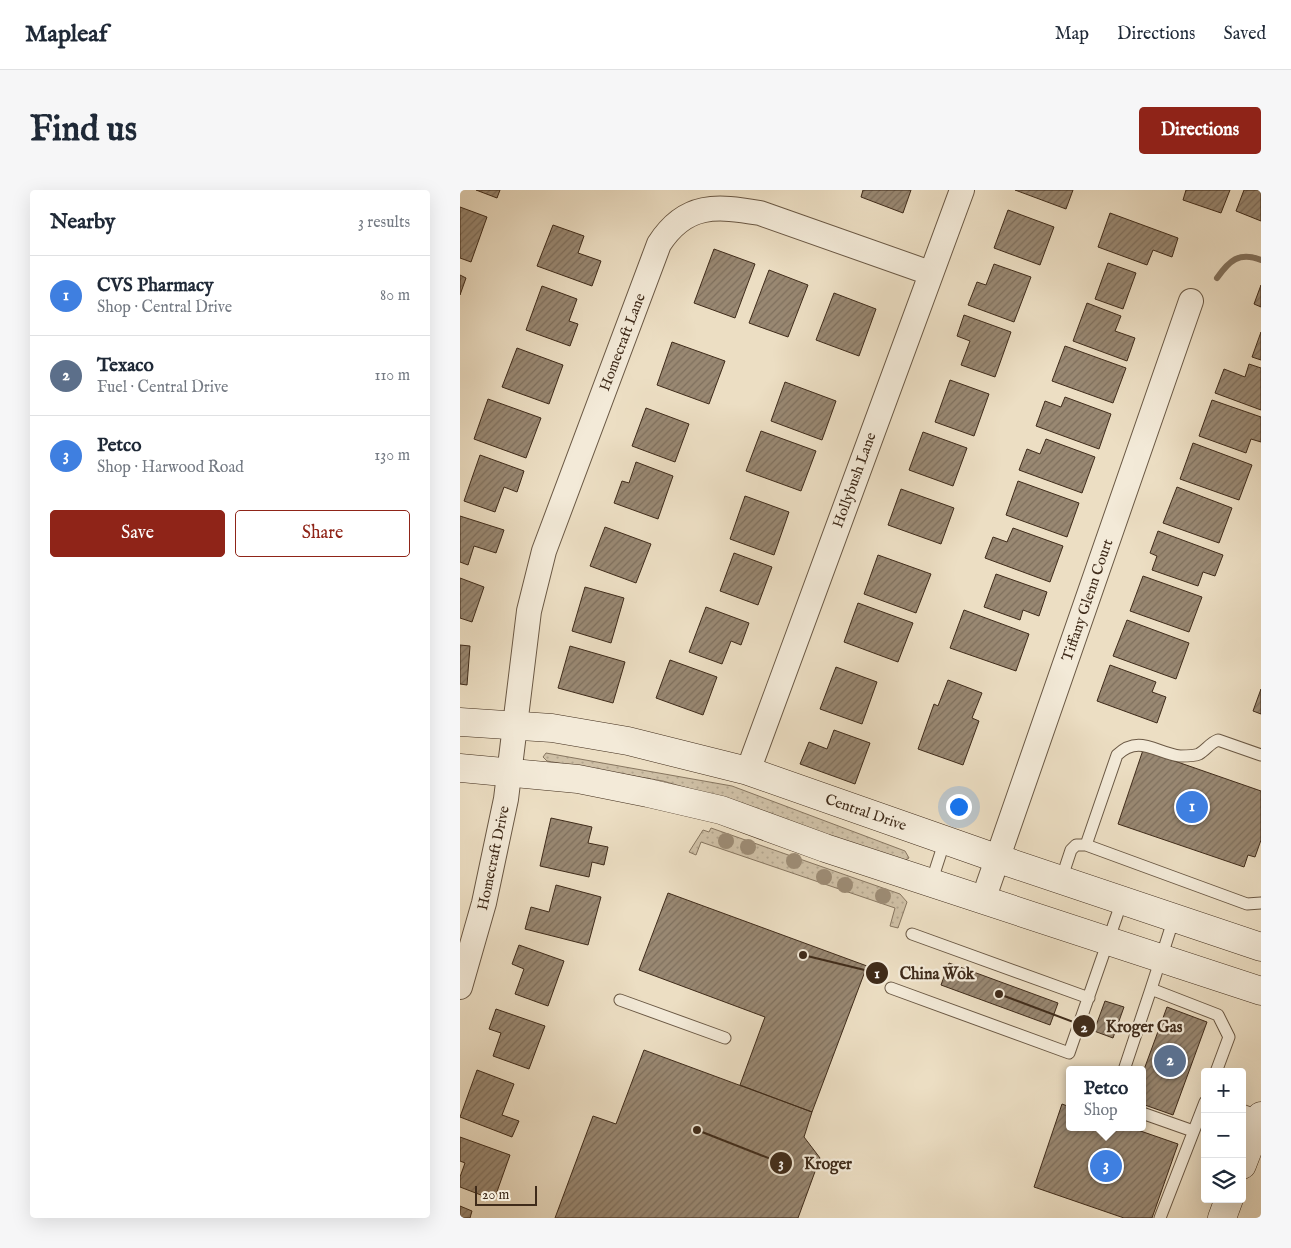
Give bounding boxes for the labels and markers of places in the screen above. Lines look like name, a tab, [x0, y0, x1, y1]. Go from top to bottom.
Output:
pin: 1	[1176, 788, 1208, 826]
callout: China Wok	[864, 958, 984, 989]
callout: Kroger Gas	[1071, 1011, 1193, 1042]
pin: 2	[1154, 1042, 1186, 1080]
pin: 3	[1090, 1147, 1122, 1185]
callout: Kroger	[769, 1148, 862, 1179]

